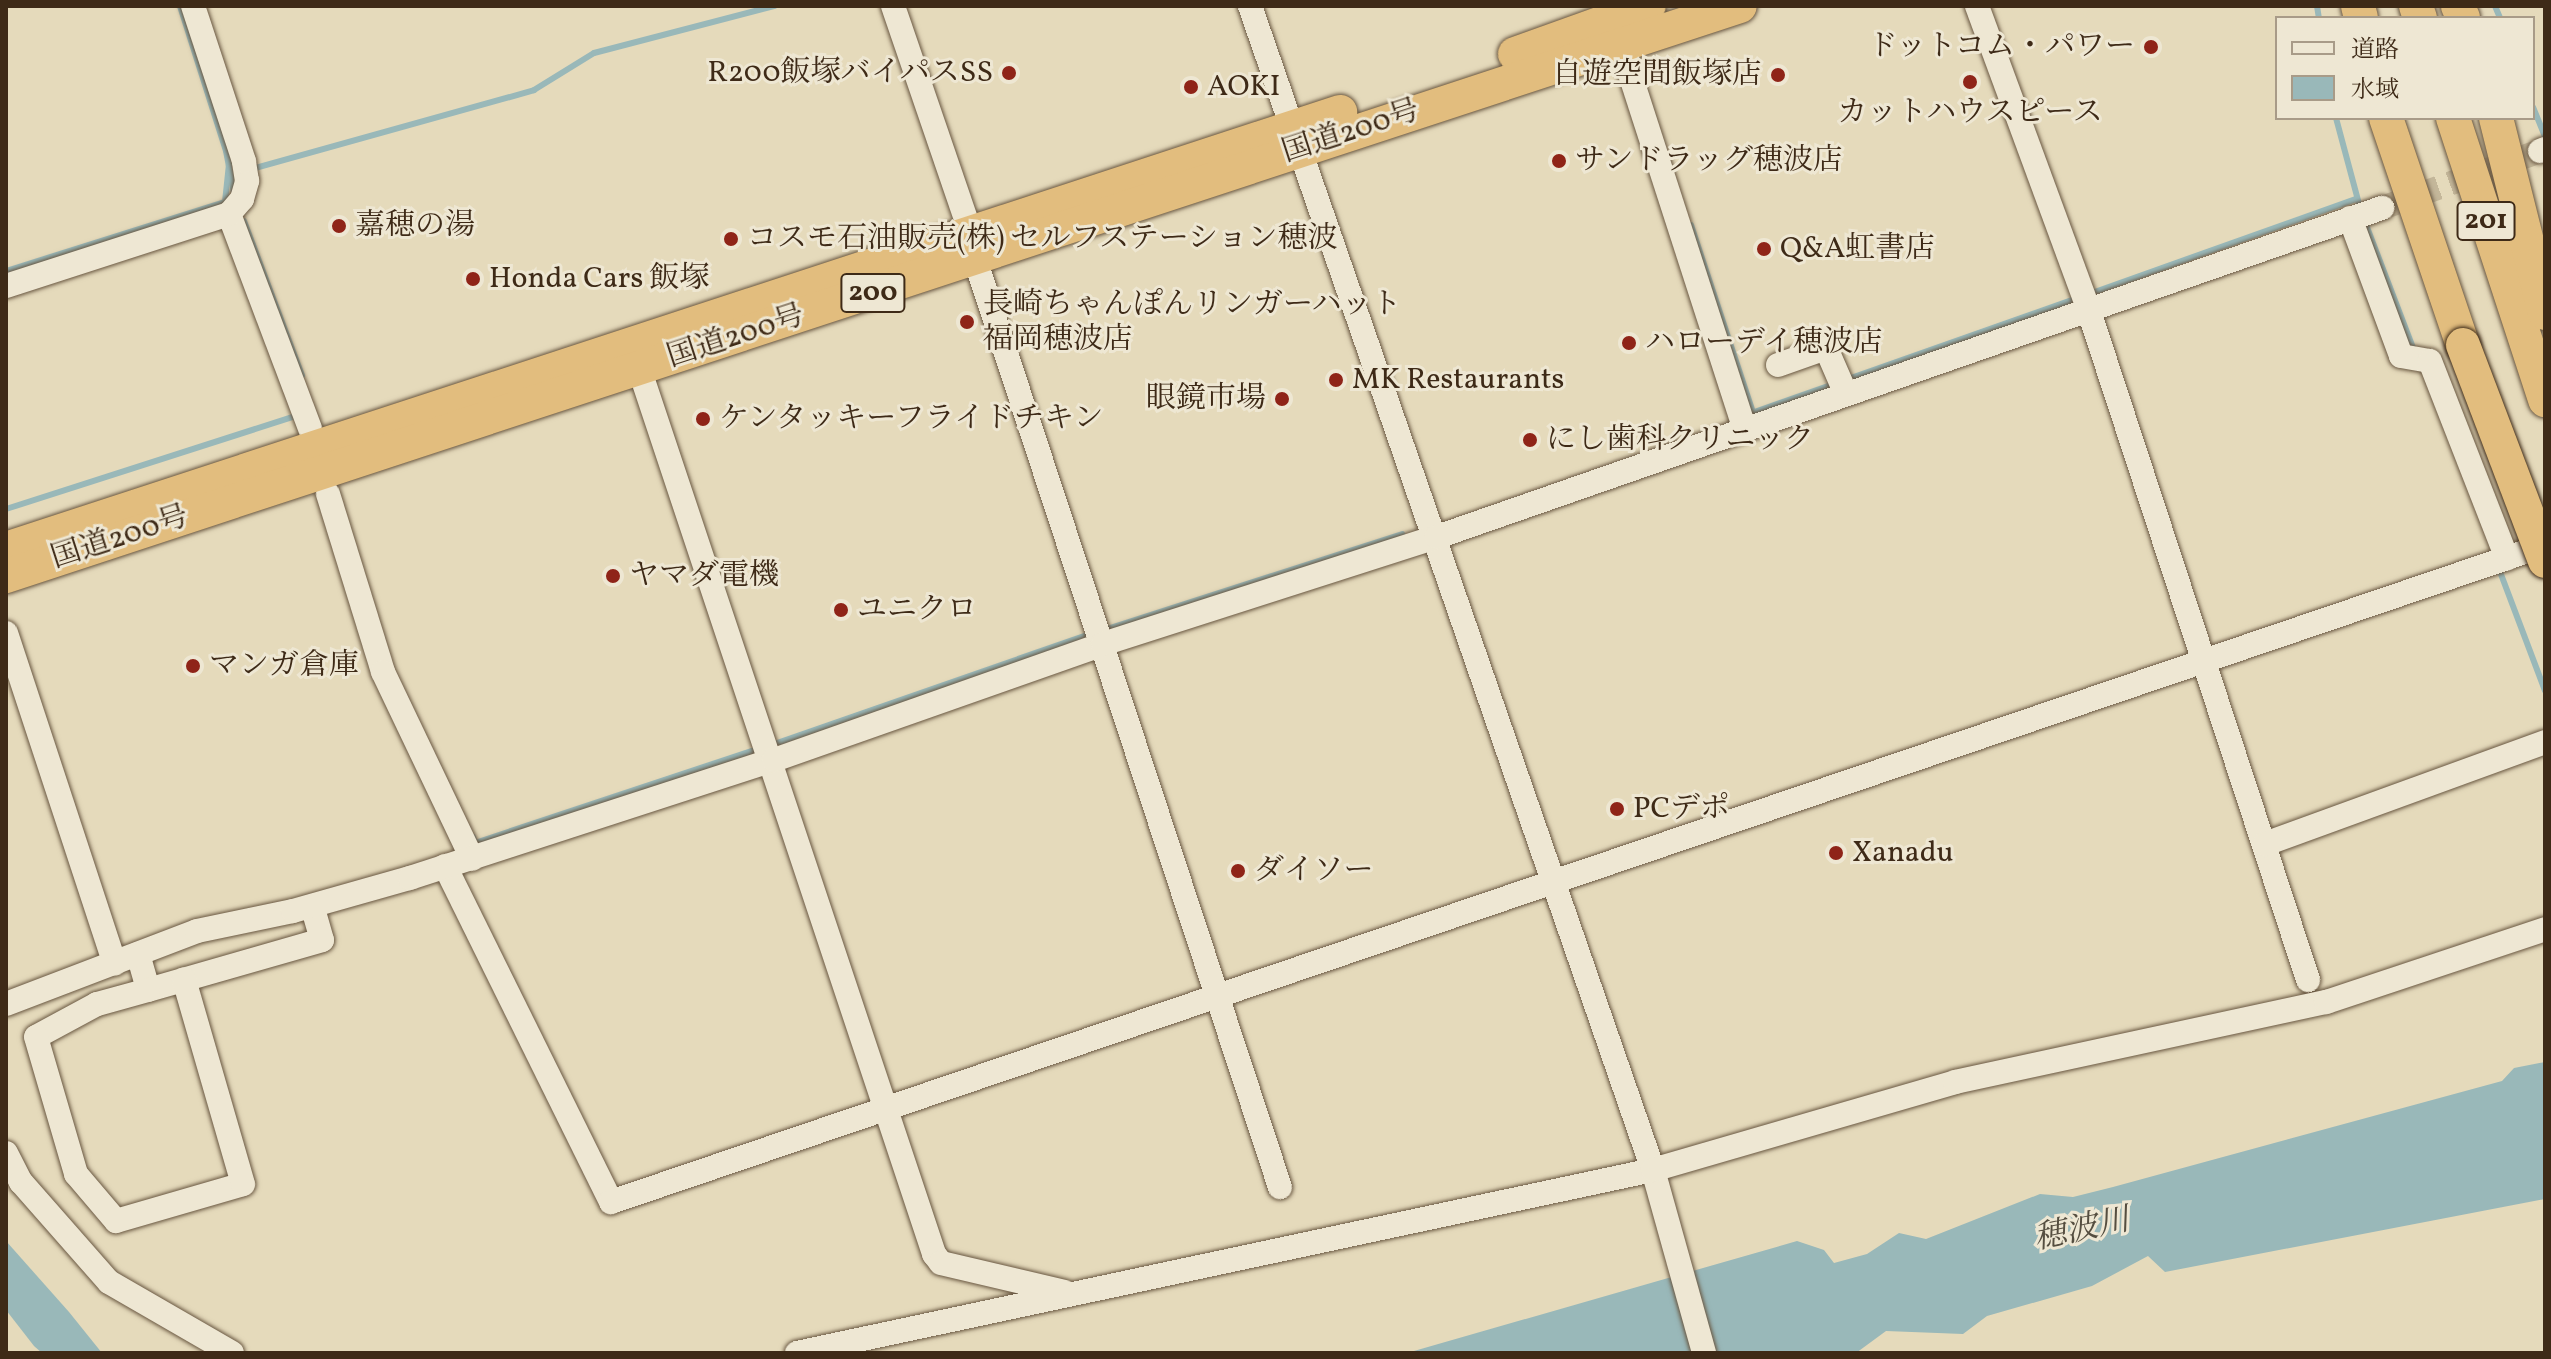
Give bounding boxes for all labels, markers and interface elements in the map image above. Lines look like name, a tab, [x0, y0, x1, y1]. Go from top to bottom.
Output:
legend	[2275, 16, 2535, 120]
place label: ドットコム・パワー	[1865, 29, 2135, 65]
text: 道路	[2351, 34, 2399, 68]
marker: ドットコム・パワー	[2142, 38, 2160, 56]
place label: R200飯塚バイパスSS	[707, 55, 993, 91]
place label: 自遊空間飯塚店	[1552, 57, 1762, 93]
marker: R200飯塚バイパスSS	[1000, 64, 1018, 82]
marker: 自遊空間飯塚店	[1769, 66, 1787, 84]
place label: AOKI	[1207, 69, 1280, 105]
marker: カットハウスピース	[1961, 73, 1979, 91]
text: 水域	[2351, 74, 2399, 108]
marker: AOKI	[1182, 78, 1200, 96]
street label: 国道200号	[1278, 93, 1424, 171]
place label: カットハウスピース	[1836, 95, 2104, 131]
place label: サンドラッグ穂波店	[1575, 143, 1845, 179]
marker: サンドラッグ穂波店	[1550, 152, 1568, 170]
road number: 201	[2456, 197, 2516, 245]
place label: 嘉穂の湯	[355, 208, 475, 244]
marker: 嘉穂の湯	[330, 217, 348, 235]
place label: コスモ石油販売(株) セルフステーション穂波	[747, 221, 1340, 257]
marker: コスモ石油販売(株) セルフステーション穂波	[722, 230, 740, 248]
place label: Q&A虹書店	[1780, 231, 1935, 267]
marker: Q&A虹書店	[1755, 240, 1773, 258]
place label: Honda Cars 飯塚	[489, 261, 709, 297]
road number: 200	[839, 269, 907, 317]
marker: Honda Cars 飯塚	[464, 270, 482, 288]
place label: 長崎ちゃんぽんリンガーハット 福岡穂波店	[983, 287, 1403, 358]
street label: 国道200号	[663, 298, 809, 376]
marker: 長崎ちゃんぽんリンガーハット 福岡穂波店	[958, 313, 976, 331]
place label: ハローデイ穂波店	[1645, 325, 1885, 361]
marker: ハローデイ穂波店	[1620, 334, 1638, 352]
place label: MK Restaurants	[1352, 362, 1564, 398]
marker: MK Restaurants	[1327, 371, 1345, 389]
place label: 眼鏡市場	[1146, 381, 1266, 417]
marker: 眼鏡市場	[1273, 390, 1291, 408]
place label: ケンタッキーフライドチキン	[719, 401, 1109, 437]
marker: ケンタッキーフライドチキン	[694, 410, 712, 428]
place label: にし歯科クリニック	[1546, 422, 1816, 458]
marker: にし歯科クリニック	[1521, 431, 1539, 449]
street label: 国道200号	[47, 499, 193, 577]
place label: ヤマダ電機	[629, 558, 779, 594]
marker: ヤマダ電機	[604, 567, 622, 585]
place label: ユニクロ	[857, 592, 977, 628]
marker: ユニクロ	[832, 601, 850, 619]
place label: マンガ倉庫	[209, 648, 359, 684]
marker: マンガ倉庫	[184, 657, 202, 675]
place label: PCデポ	[1633, 791, 1730, 827]
marker: PCデポ	[1608, 800, 1626, 818]
place label: Xanadu	[1852, 835, 1954, 871]
marker: Xanadu	[1827, 844, 1845, 862]
place label: ダイソー	[1254, 853, 1374, 889]
marker: ダイソー	[1229, 862, 1247, 880]
water label: 穂波川	[2031, 1202, 2133, 1260]

